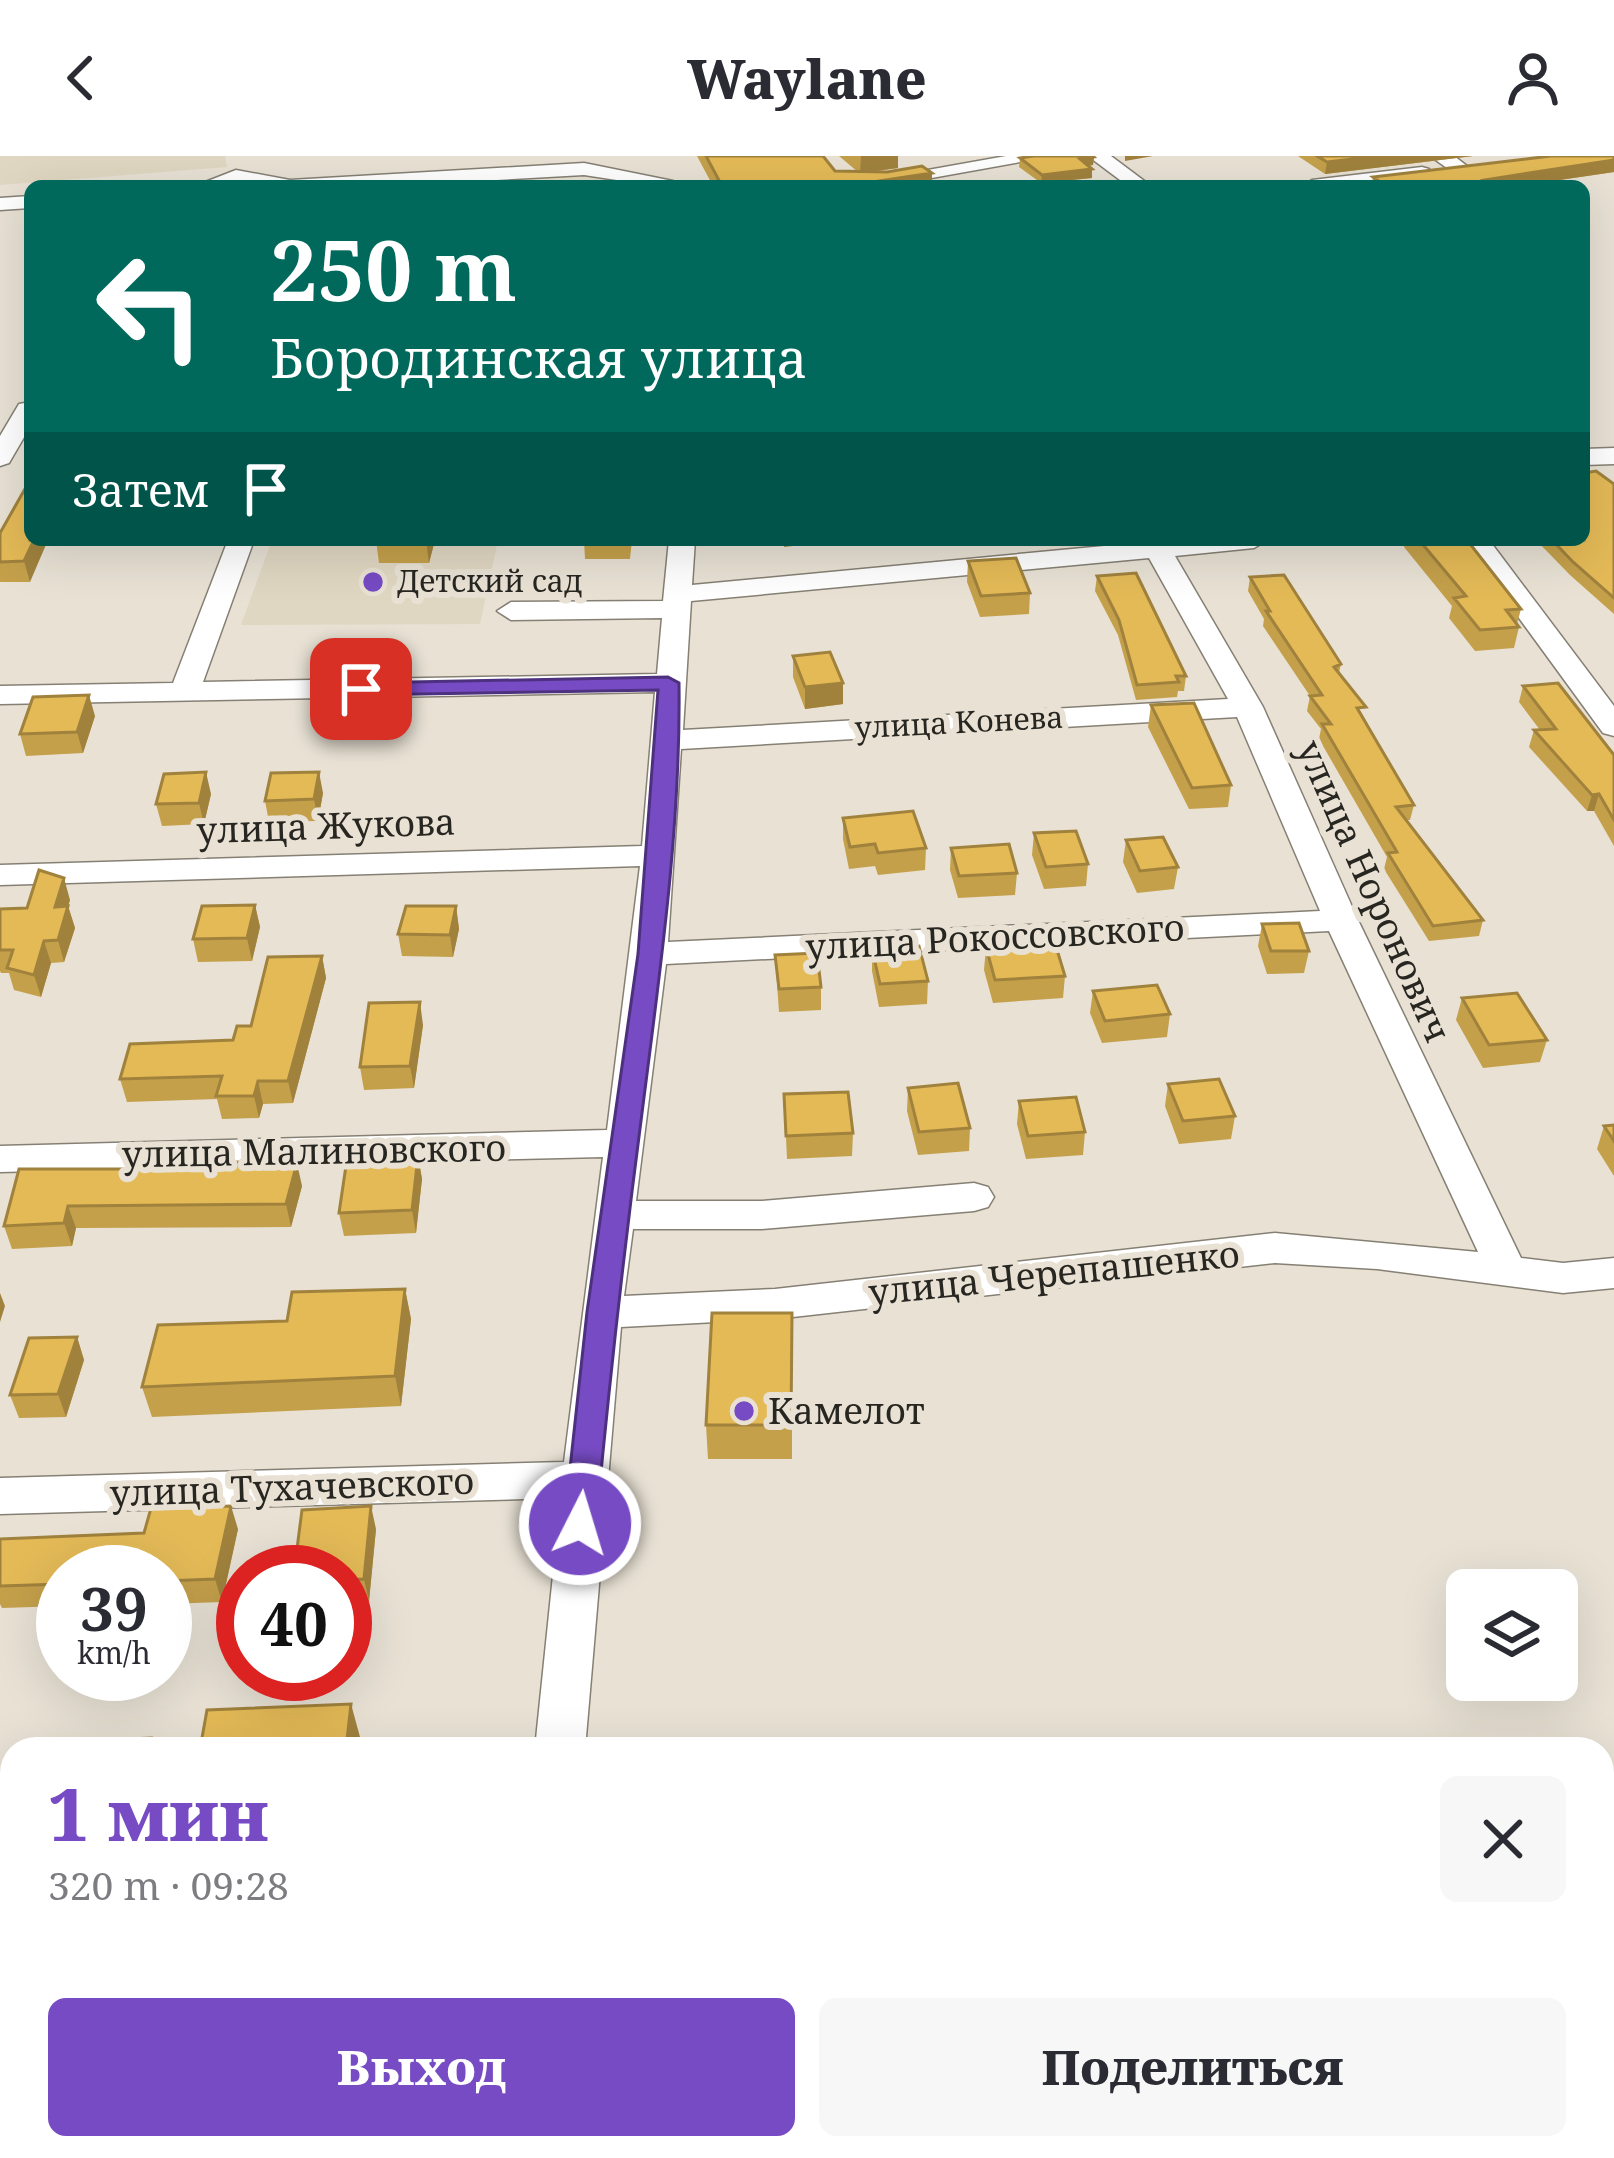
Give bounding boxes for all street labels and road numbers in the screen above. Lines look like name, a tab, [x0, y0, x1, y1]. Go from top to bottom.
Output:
street label: улица Конева	[854, 696, 1064, 747]
street label: улица Норонович	[1286, 732, 1463, 1049]
street label: улица Жукова	[196, 796, 456, 855]
street label: улица Рокоссовского	[804, 902, 1186, 971]
street label: улица Малиновского	[121, 1123, 507, 1178]
street label: улица Черепашенко	[866, 1229, 1242, 1316]
street label: улица Тухачевского	[109, 1456, 475, 1517]

